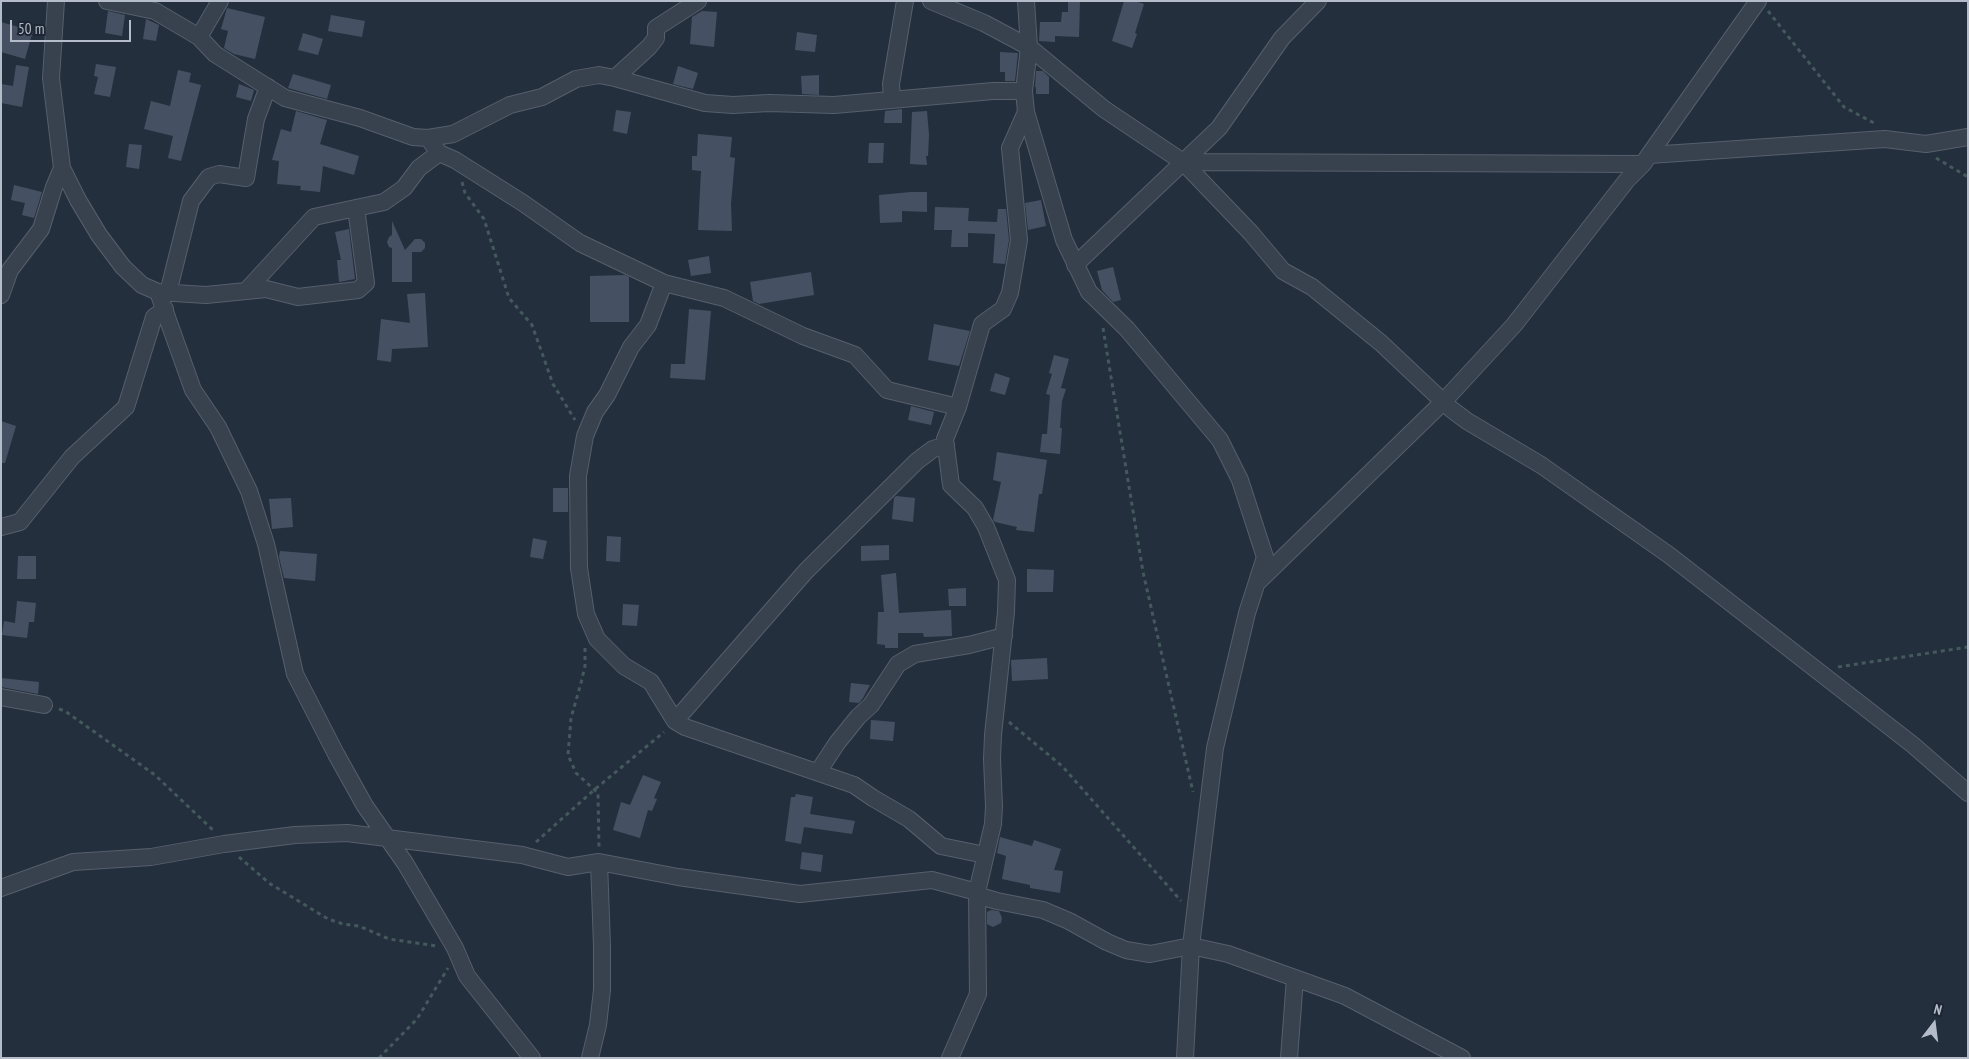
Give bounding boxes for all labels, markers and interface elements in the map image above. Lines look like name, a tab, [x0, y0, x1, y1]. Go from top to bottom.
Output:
scale bar	[12, 10, 134, 42]
text: 50 m	[18, 19, 44, 38]
north arrow	[1909, 999, 1959, 1049]
text: N	[1932, 1000, 1944, 1019]

